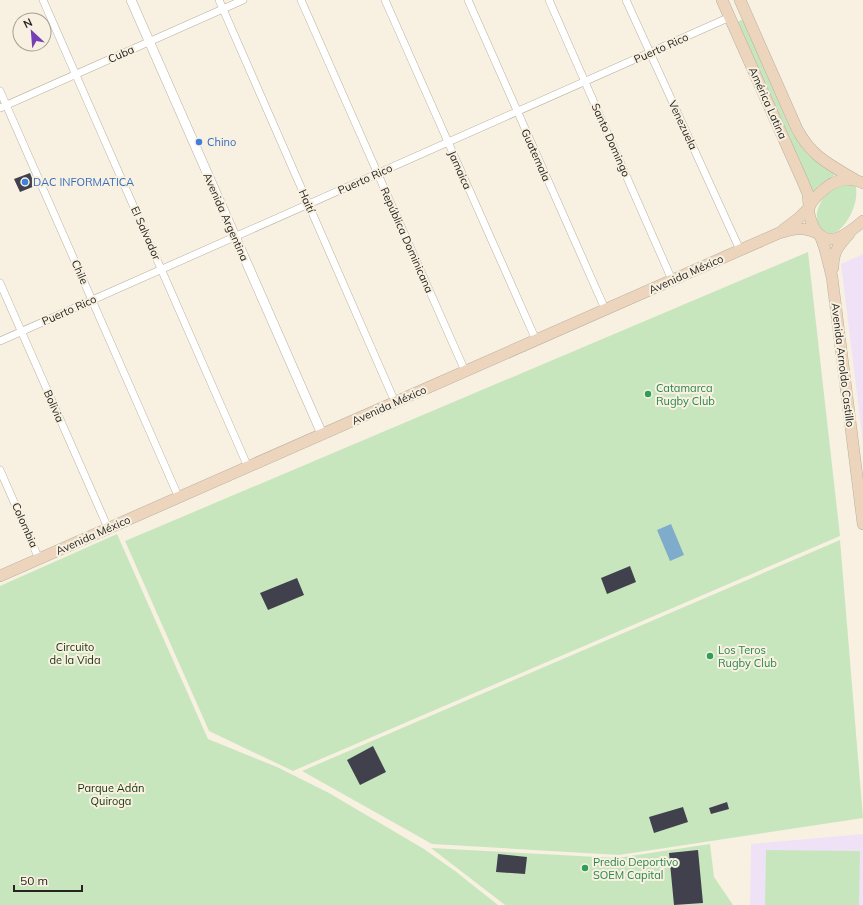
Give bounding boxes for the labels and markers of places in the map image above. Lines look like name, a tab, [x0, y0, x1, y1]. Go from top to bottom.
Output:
place label: Chino	[207, 135, 236, 149]
marker: Chino	[194, 137, 204, 147]
place label: DAC INFORMATICA	[33, 175, 134, 189]
marker: DAC INFORMATICA	[20, 177, 30, 187]
place label: Catamarca Rugby Club	[656, 381, 715, 408]
marker: Catamarca Rugby Club	[643, 389, 653, 399]
place label: Los Teros Rugby Club	[718, 643, 777, 670]
marker: Los Teros Rugby Club	[705, 651, 715, 661]
place label: Predio Deportivo SOEM Capital	[593, 855, 678, 882]
marker: Predio Deportivo SOEM Capital	[580, 863, 590, 873]

